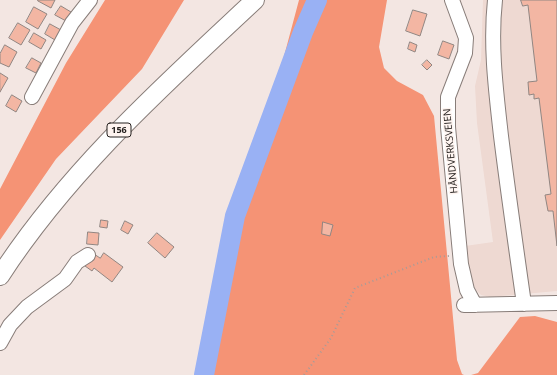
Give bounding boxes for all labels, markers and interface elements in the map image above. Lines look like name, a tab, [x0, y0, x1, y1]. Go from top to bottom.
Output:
street label: HÅNDVERKSVEIEN	[441, 108, 461, 194]
road number: 156	[107, 123, 131, 137]

